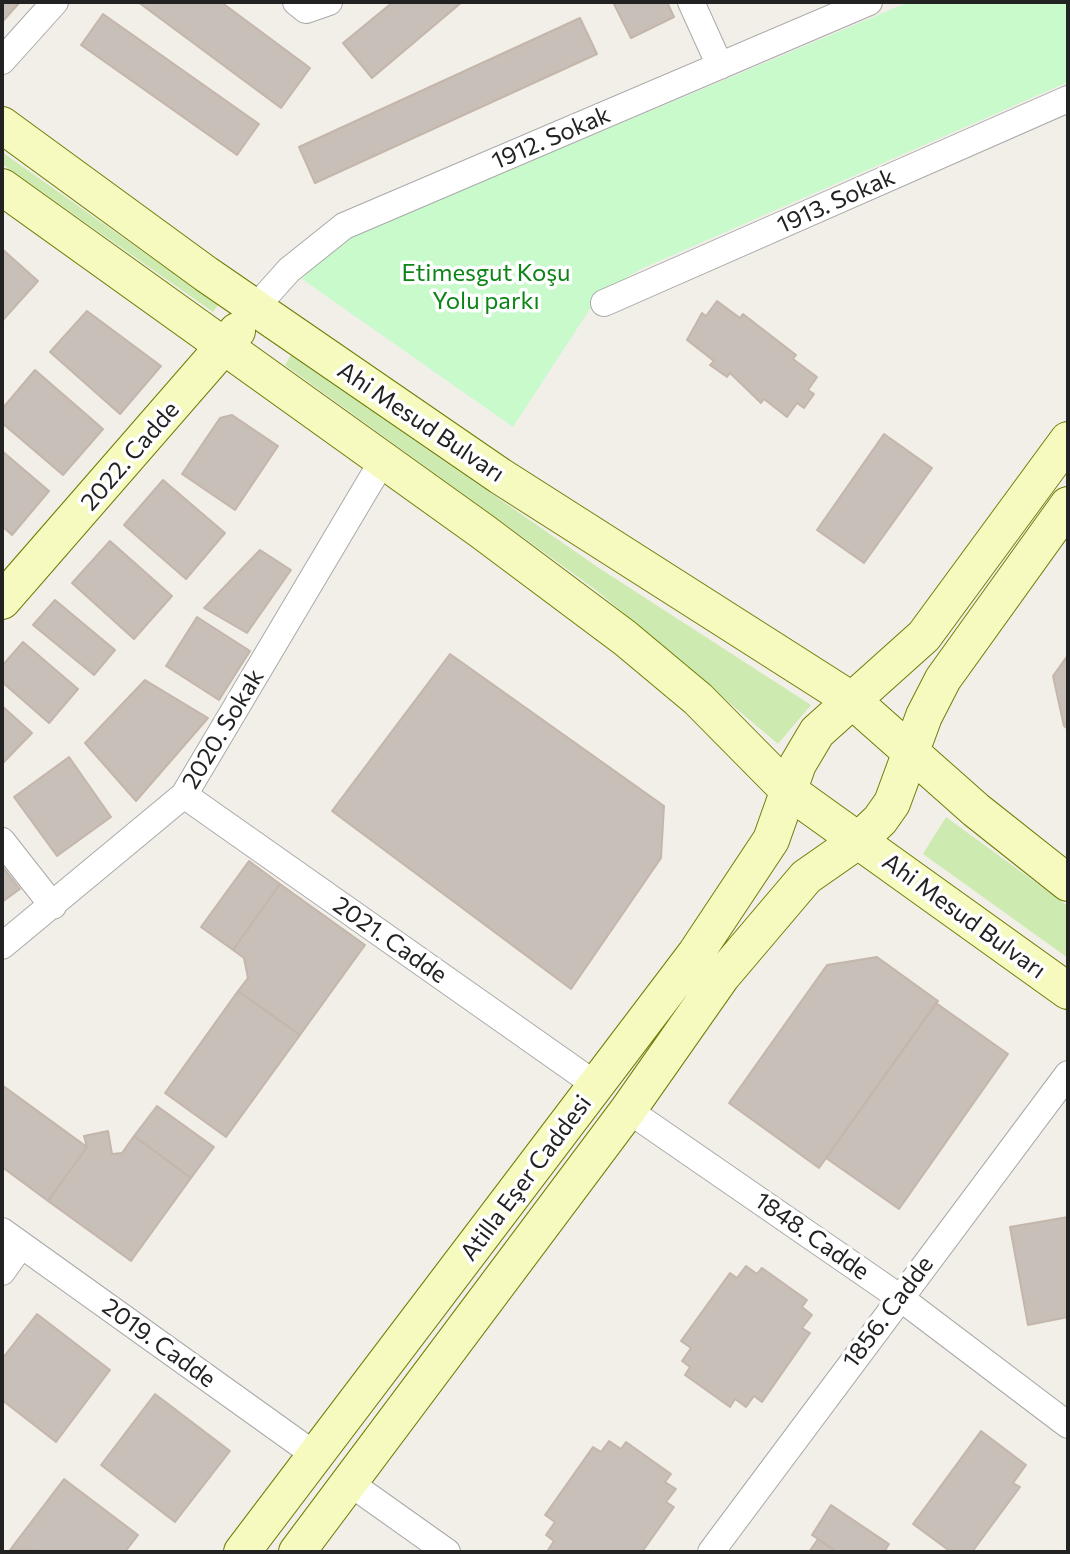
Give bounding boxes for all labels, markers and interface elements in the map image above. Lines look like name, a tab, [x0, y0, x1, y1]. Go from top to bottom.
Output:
street label: 1912. Sokak	[488, 100, 614, 176]
street label: 1913. Sokak	[773, 162, 899, 240]
park label: Etimesgut Koşu Yolu parkı	[401, 259, 571, 315]
street label: Ahi Mesud Bulvarı	[332, 356, 510, 488]
street label: 2022. Cadde	[75, 396, 185, 516]
street label: 2020. Sokak	[176, 664, 270, 794]
street label: Ahi Mesud Bulvarı	[877, 847, 1051, 985]
street label: 2021. Cadde	[328, 890, 452, 990]
street label: Atilla Eşer Caddesi	[455, 1090, 597, 1266]
street label: 1848. Cadde	[749, 1186, 875, 1286]
street label: 1856. Cadde	[837, 1250, 939, 1374]
street label: 2019. Cadde	[97, 1292, 221, 1394]

